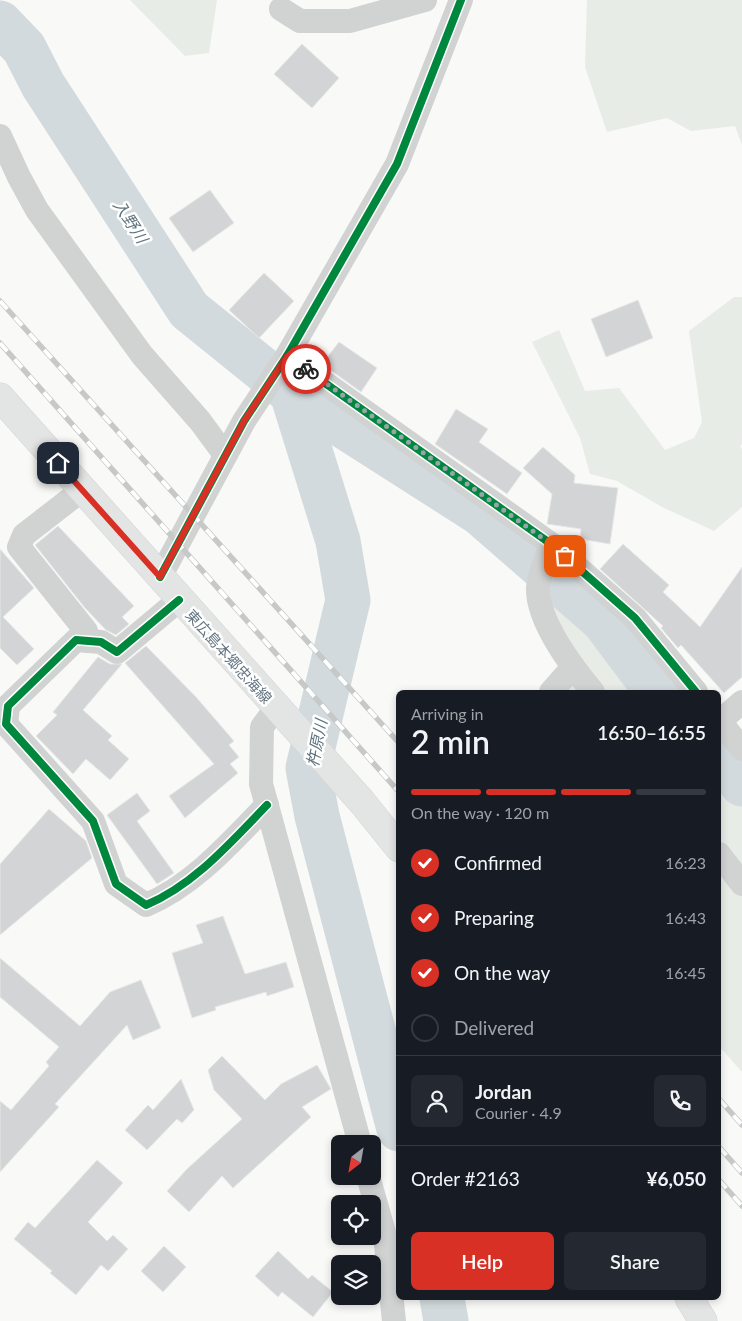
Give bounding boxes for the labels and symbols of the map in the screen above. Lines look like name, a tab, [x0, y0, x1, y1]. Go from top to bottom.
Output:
water label: 入野川	[110, 196, 153, 248]
courier	[281, 344, 331, 394]
pin	[37, 442, 79, 484]
pin	[544, 535, 586, 577]
street label: 東広島本郷忠海線	[182, 605, 276, 707]
water label: 杵原川	[302, 716, 330, 768]
north arrow	[331, 1135, 381, 1185]

